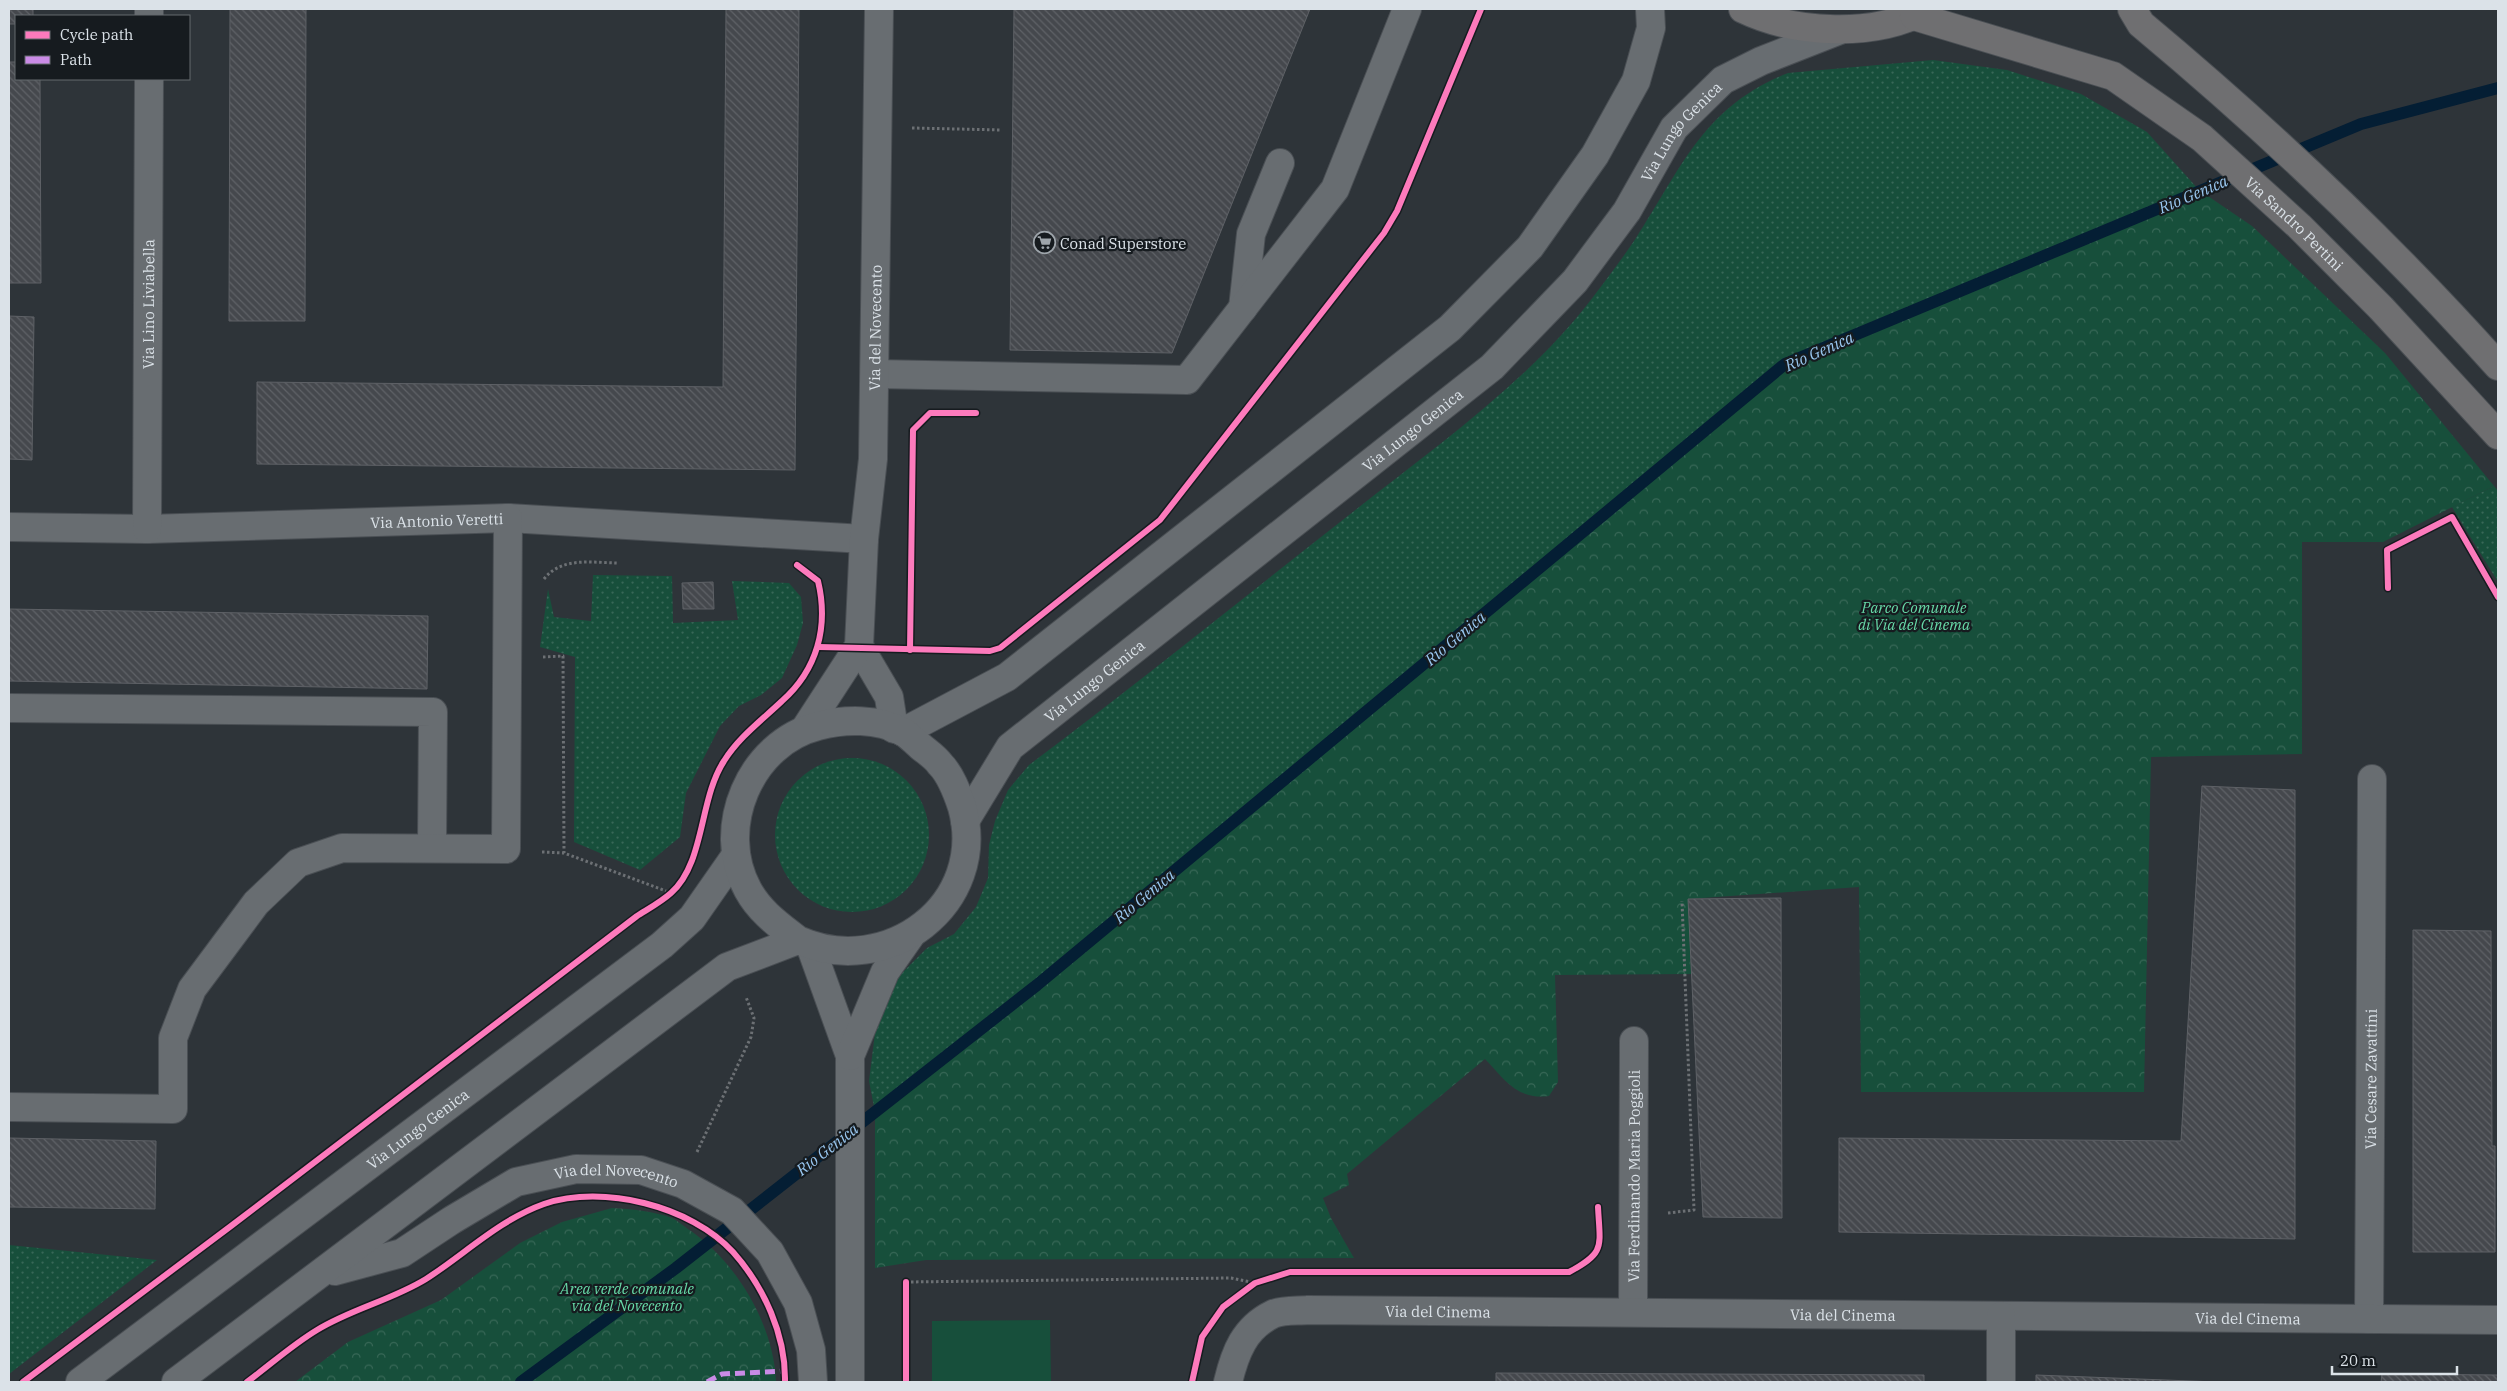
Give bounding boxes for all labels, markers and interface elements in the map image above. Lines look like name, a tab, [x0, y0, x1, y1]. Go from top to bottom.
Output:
legend	[15, 15, 190, 80]
text: Cycle path	[60, 25, 133, 44]
text: Path	[60, 50, 92, 69]
street label: Via Lungo Genica	[1636, 77, 1726, 185]
water label: Rio Genica	[2154, 170, 2231, 218]
street label: Via Sandro Pertini	[2241, 172, 2348, 275]
supermarket icon: Conad Superstore	[1032, 231, 1056, 255]
place label: Conad Superstore	[1060, 234, 1186, 253]
street label: Via Lino Liviabella	[138, 239, 158, 369]
street label: Via del Novecento	[864, 264, 885, 391]
water label: Rio Genica	[1780, 327, 1857, 375]
street label: Via Lungo Genica	[1358, 384, 1467, 475]
street label: Via Antonio Veretti	[370, 509, 504, 532]
park label: Parco Comunale di Via del Cinema	[1858, 598, 1971, 634]
water label: Rio Genica	[1420, 607, 1490, 670]
street label: Via Lungo Genica	[1040, 635, 1148, 726]
water label: Rio Genica	[1109, 865, 1179, 928]
street label: Via Cesare Zavattini	[2360, 1008, 2380, 1149]
street label: Via Ferdinando Maria Poggioli	[1624, 1069, 1643, 1282]
street label: Via Lungo Genica	[363, 1084, 472, 1173]
water label: Rio Genica	[791, 1118, 862, 1180]
street label: Via del Novecento	[552, 1160, 681, 1191]
park label: Area verde comunale via del Novecento	[559, 1279, 694, 1315]
street label: Via del Cinema	[1385, 1301, 1491, 1321]
street label: Via del Cinema	[1790, 1305, 1896, 1324]
street label: Via del Cinema	[2195, 1308, 2301, 1328]
scale bar	[2332, 1344, 2457, 1376]
text: 20 m	[2340, 1351, 2376, 1370]

